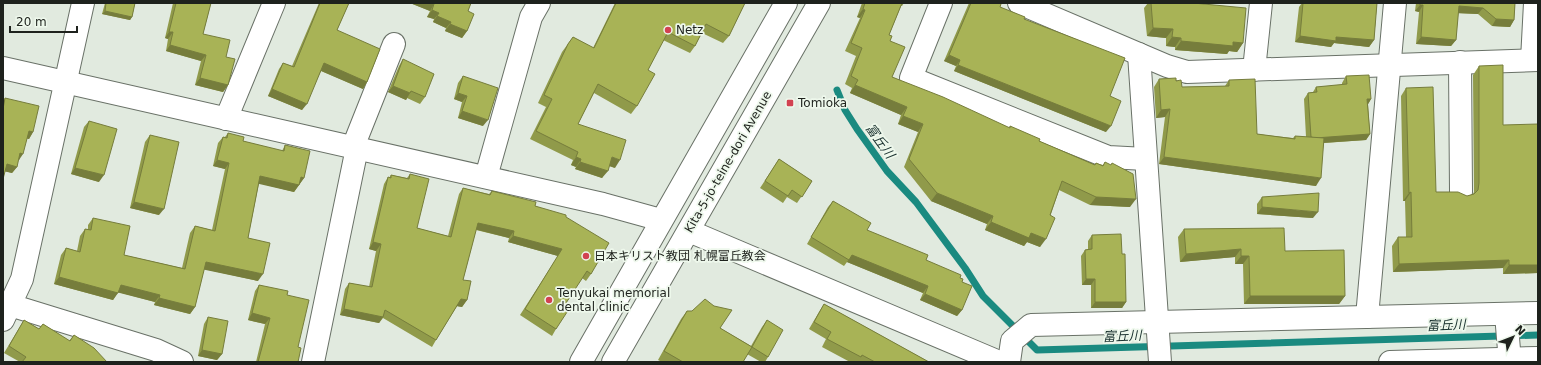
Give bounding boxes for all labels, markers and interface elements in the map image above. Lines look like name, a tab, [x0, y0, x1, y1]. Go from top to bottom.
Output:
scale bar	[10, 8, 77, 34]
text: 20 m	[16, 15, 47, 29]
place label: Netz	[676, 23, 703, 37]
marker: Netz	[663, 25, 673, 35]
street label: Kita-5-jo-teine-dori Avenue	[682, 89, 774, 235]
place label: Tomioka	[797, 96, 847, 110]
marker: Tomioka	[785, 98, 795, 108]
water label: 富丘川	[862, 121, 899, 163]
place label: 日本キリスト教団 札幌富丘教会	[594, 249, 766, 263]
marker: 日本キリスト教団 札幌富丘教会	[581, 251, 591, 261]
place label: Tenyukai memorial dental clinic	[556, 286, 670, 314]
marker: Tenyukai memorial dental clinic	[544, 295, 554, 305]
water label: 富丘川	[1426, 317, 1468, 333]
north arrow	[1493, 317, 1533, 357]
text: N	[1512, 323, 1528, 338]
water label: 富丘川	[1102, 328, 1144, 344]

